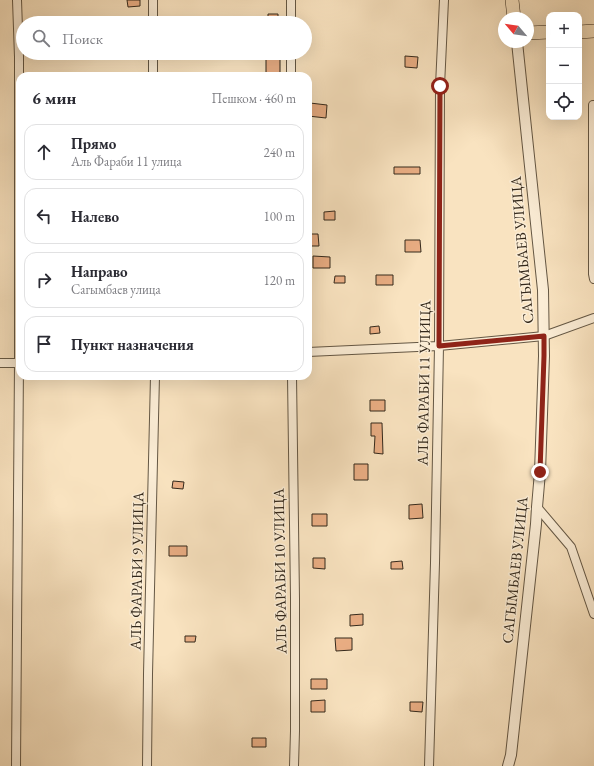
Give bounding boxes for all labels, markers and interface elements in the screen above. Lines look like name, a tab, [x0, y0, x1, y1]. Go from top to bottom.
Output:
north arrow	[498, 12, 534, 48]
map controls	[546, 12, 582, 120]
button: +	[546, 12, 582, 48]
search box	[16, 16, 312, 60]
icon: search	[30, 27, 52, 49]
text: Поиск	[62, 29, 103, 48]
button: −	[546, 48, 582, 84]
route start	[431, 77, 449, 95]
button: locate	[546, 84, 582, 120]
text: 6 мин	[32, 87, 76, 109]
text: Пешком · 460 m	[212, 90, 296, 107]
text: Прямо	[71, 134, 116, 153]
icon: ahead	[33, 141, 55, 163]
text: 240 m	[264, 144, 295, 161]
text: Аль Фараби 11 улица	[71, 153, 182, 170]
street label: САГЫМБАЕВ УЛИЦА	[506, 175, 537, 324]
icon: left	[33, 205, 55, 227]
text: Налево	[71, 207, 119, 226]
text: 100 m	[264, 208, 295, 225]
text: Направо	[71, 262, 128, 281]
icon: right	[33, 269, 55, 291]
text: 120 m	[264, 272, 295, 289]
text: Сагымбаев улица	[71, 281, 161, 298]
street label: АЛЬ ФАРАБИ 11 УЛИЦА	[413, 299, 434, 467]
icon: arrive	[33, 333, 55, 355]
text: Пункт назначения	[71, 335, 194, 354]
route end	[531, 463, 549, 481]
street label: АЛЬ ФАРАБИ 10 УЛИЦА	[269, 487, 290, 655]
street label: АЛЬ ФАРАБИ 9 УЛИЦА	[126, 491, 147, 651]
street label: САГЫМБАЕВ УЛИЦА	[497, 495, 532, 644]

